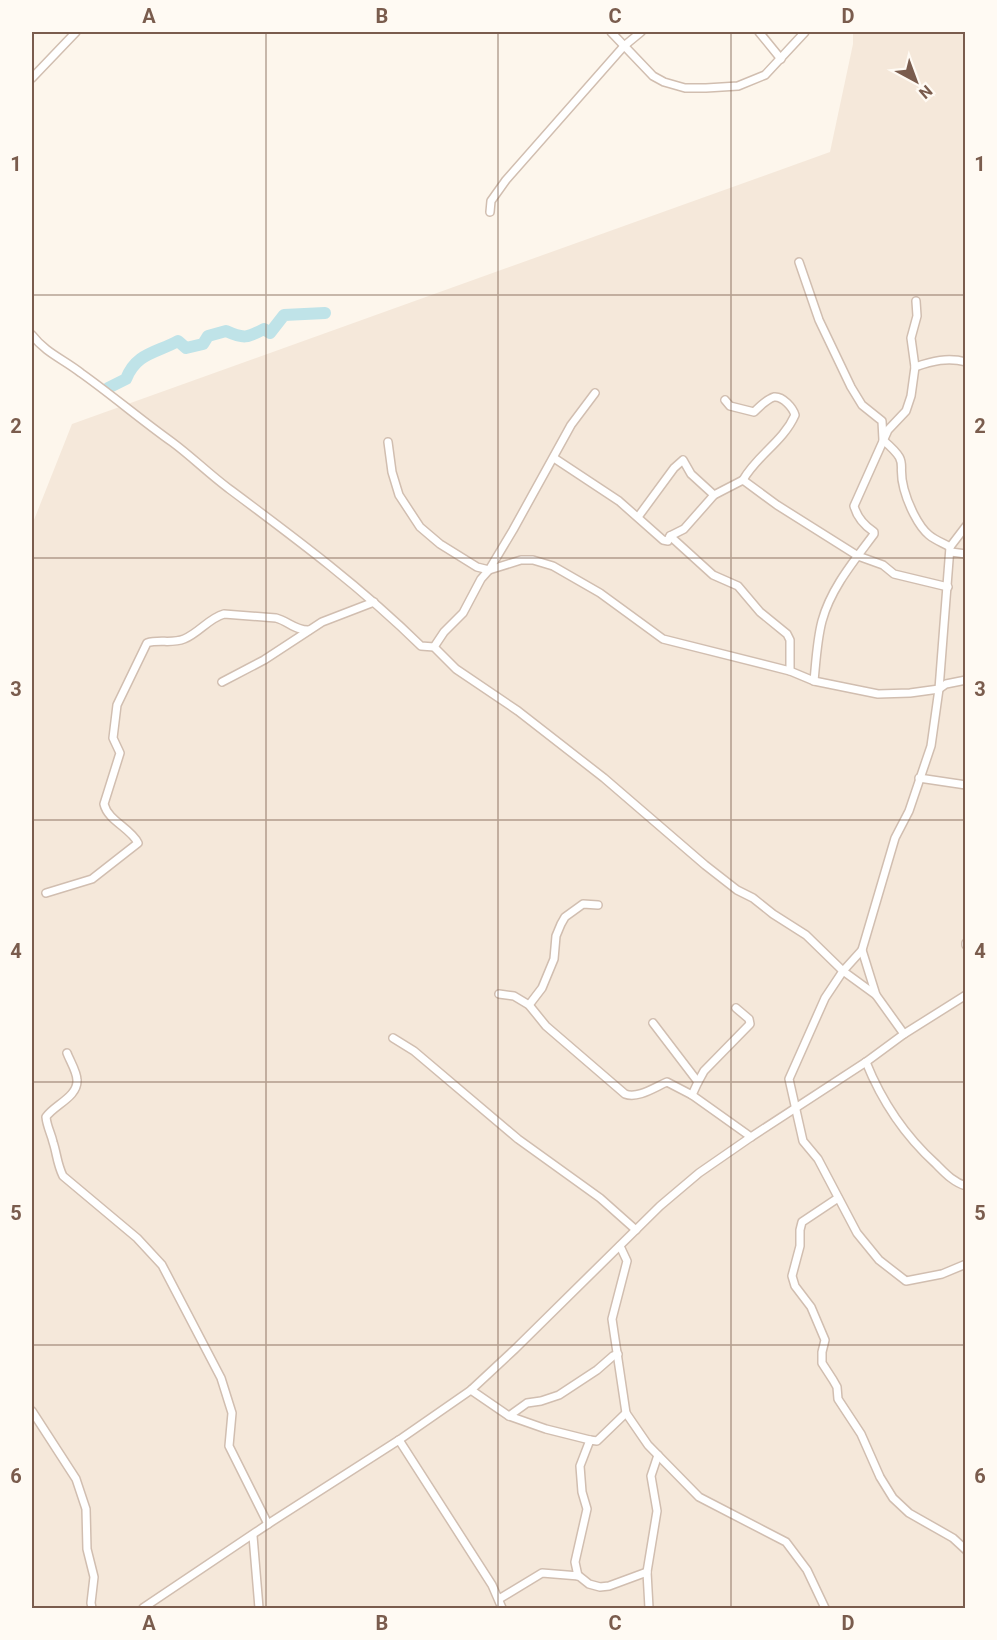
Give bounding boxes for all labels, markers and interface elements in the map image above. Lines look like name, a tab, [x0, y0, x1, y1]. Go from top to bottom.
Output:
text: A	[142, 4, 156, 28]
text: B	[376, 4, 388, 28]
text: C	[608, 4, 622, 28]
text: D	[842, 4, 855, 28]
north arrow	[886, 51, 946, 111]
text: N	[915, 81, 936, 103]
text: 1	[10, 152, 22, 176]
text: 1	[974, 152, 986, 176]
text: 2	[10, 414, 22, 438]
text: 2	[974, 414, 986, 438]
text: 3	[10, 677, 22, 701]
text: 3	[974, 677, 986, 701]
text: 4	[10, 939, 22, 963]
text: 4	[974, 939, 986, 963]
text: 5	[10, 1201, 22, 1225]
text: 5	[974, 1201, 986, 1225]
text: 6	[10, 1464, 22, 1488]
text: 6	[974, 1464, 986, 1488]
text: A	[142, 1611, 156, 1635]
text: B	[376, 1611, 388, 1635]
text: C	[608, 1611, 622, 1635]
text: D	[842, 1611, 855, 1635]

